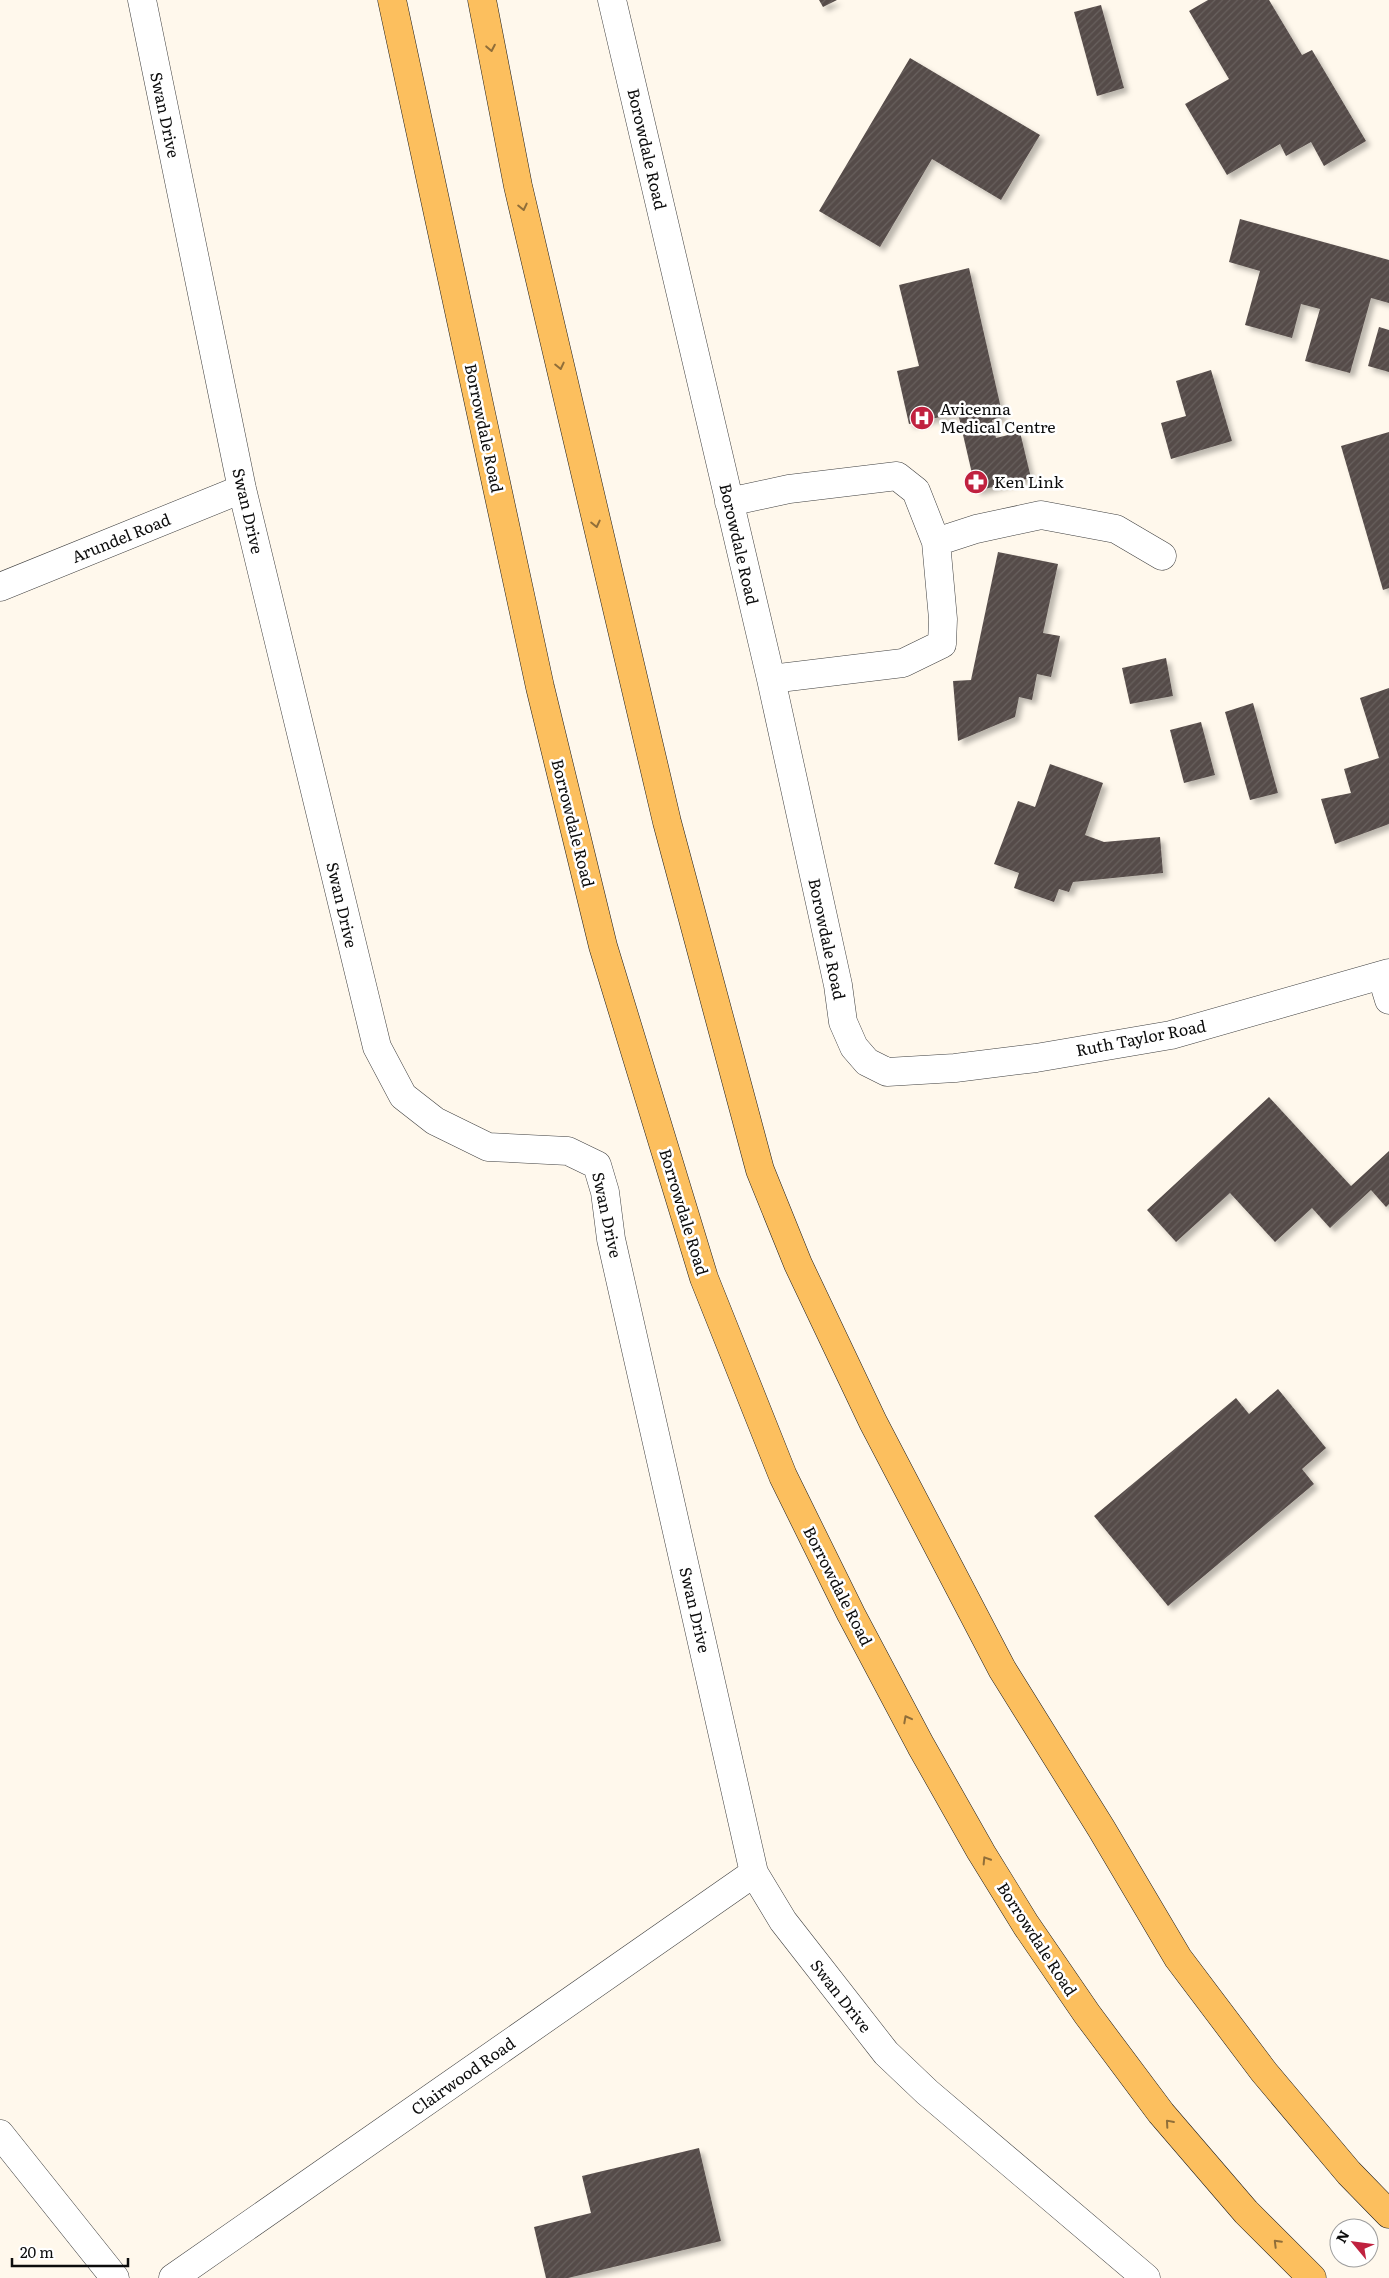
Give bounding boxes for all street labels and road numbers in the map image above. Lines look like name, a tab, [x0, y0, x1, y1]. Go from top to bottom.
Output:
street label: Swan Drive	[145, 70, 187, 160]
street label: Borowdale Road	[622, 86, 674, 212]
street label: Borrowdale Road	[460, 361, 510, 495]
street label: Swan Drive	[227, 466, 270, 556]
street label: Borowdale Road	[714, 481, 766, 607]
street label: Arundel Road	[68, 506, 174, 568]
street label: Borrowdale Road	[546, 756, 602, 890]
street label: Swan Drive	[321, 860, 364, 950]
street label: Borowdale Road	[803, 876, 853, 1002]
street label: Ruth Taylor Road	[1074, 1013, 1208, 1061]
street label: Borrowdale Road	[654, 1145, 716, 1278]
street label: Swan Drive	[587, 1170, 629, 1260]
street label: Borrowdale Road	[798, 1522, 880, 1650]
street label: Swan Drive	[674, 1565, 717, 1655]
street label: Borrowdale Road	[992, 1877, 1084, 2000]
street label: Swan Drive	[805, 1954, 878, 2037]
street label: Clairwood Road	[406, 2030, 519, 2120]

